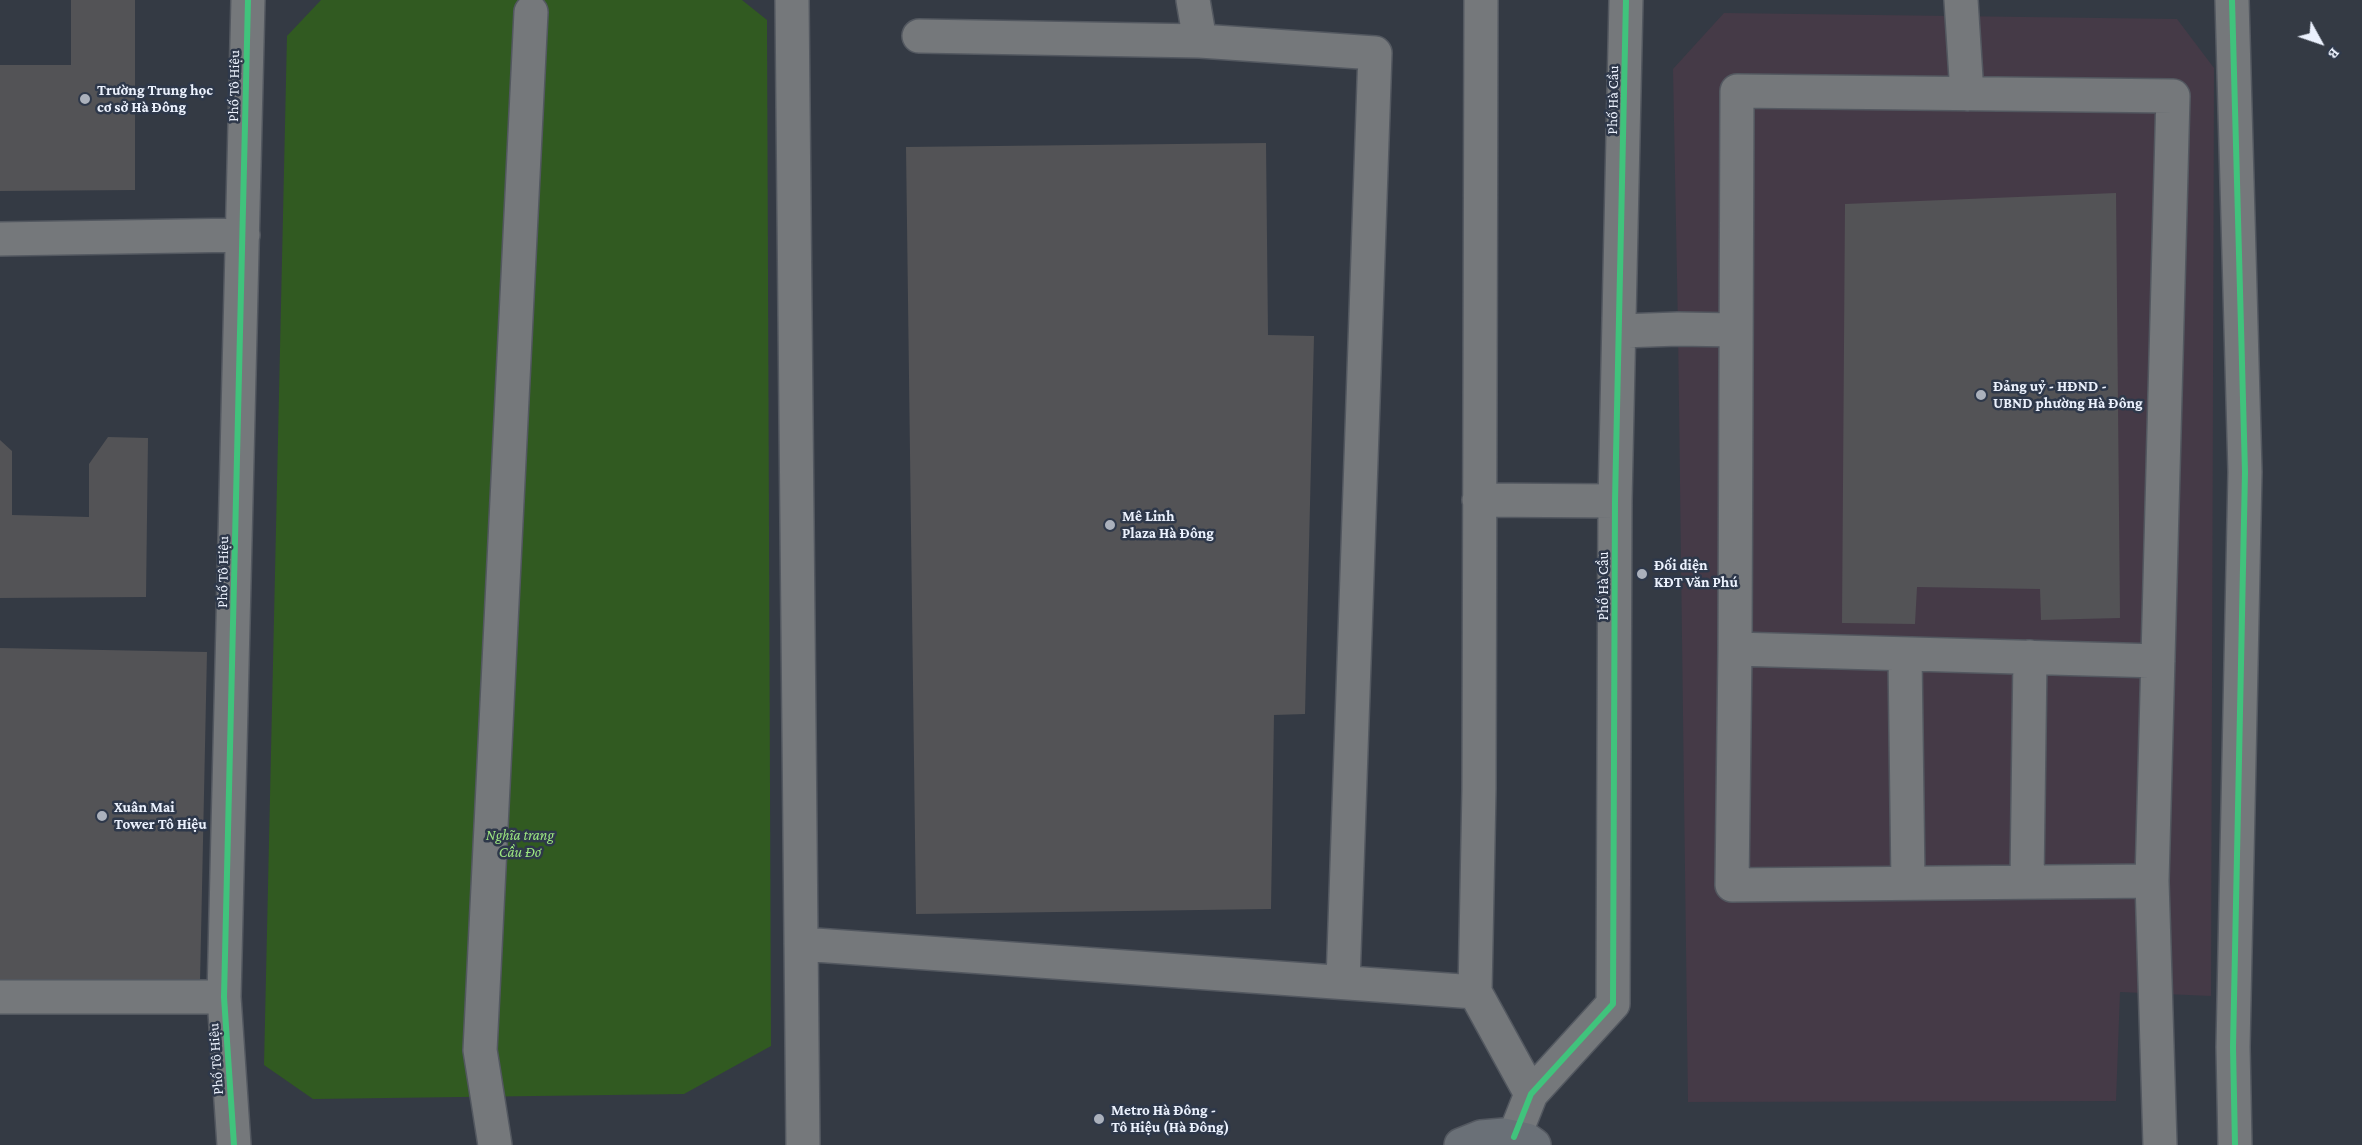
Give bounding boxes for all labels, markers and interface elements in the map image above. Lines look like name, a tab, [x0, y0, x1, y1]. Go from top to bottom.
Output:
north arrow	[2290, 12, 2350, 72]
text: B	[2325, 45, 2344, 63]
street label: Phố Tô Hiệu	[224, 50, 244, 122]
street label: Phố Hà Cầu	[1603, 65, 1623, 135]
place label: Trường Trung học cơ sở Hà Đông	[97, 81, 213, 116]
marker: Trường Trung học cơ sở Hà Đông	[78, 92, 92, 106]
place label: Đảng uỷ - HĐND - UBND phường Hà Đông	[1993, 377, 2143, 412]
marker: Đảng uỷ - HĐND - UBND phường Hà Đông	[1974, 388, 1988, 402]
place label: Mê Linh Plaza Hà Đông	[1122, 507, 1214, 542]
marker: Mê Linh Plaza Hà Đông	[1103, 518, 1117, 532]
street label: Phố Tô Hiệu	[213, 536, 233, 608]
street label: Phố Hà Cầu	[1594, 551, 1612, 621]
place label: Đối diện KĐT Văn Phú	[1654, 556, 1738, 591]
marker: Đối diện KĐT Văn Phú	[1635, 567, 1649, 581]
place label: Xuân Mai Tower Tô Hiệu	[114, 798, 207, 833]
marker: Xuân Mai Tower Tô Hiệu	[95, 809, 109, 823]
park label: Nghĩa trang Cầu Đơ	[486, 826, 554, 861]
street label: Phố Tô Hiệu	[205, 1022, 227, 1096]
place label: Metro Hà Đông - Tô Hiệu (Hà Đông)	[1111, 1101, 1229, 1136]
marker: Metro Hà Đông - Tô Hiệu (Hà Đông)	[1092, 1112, 1106, 1126]

